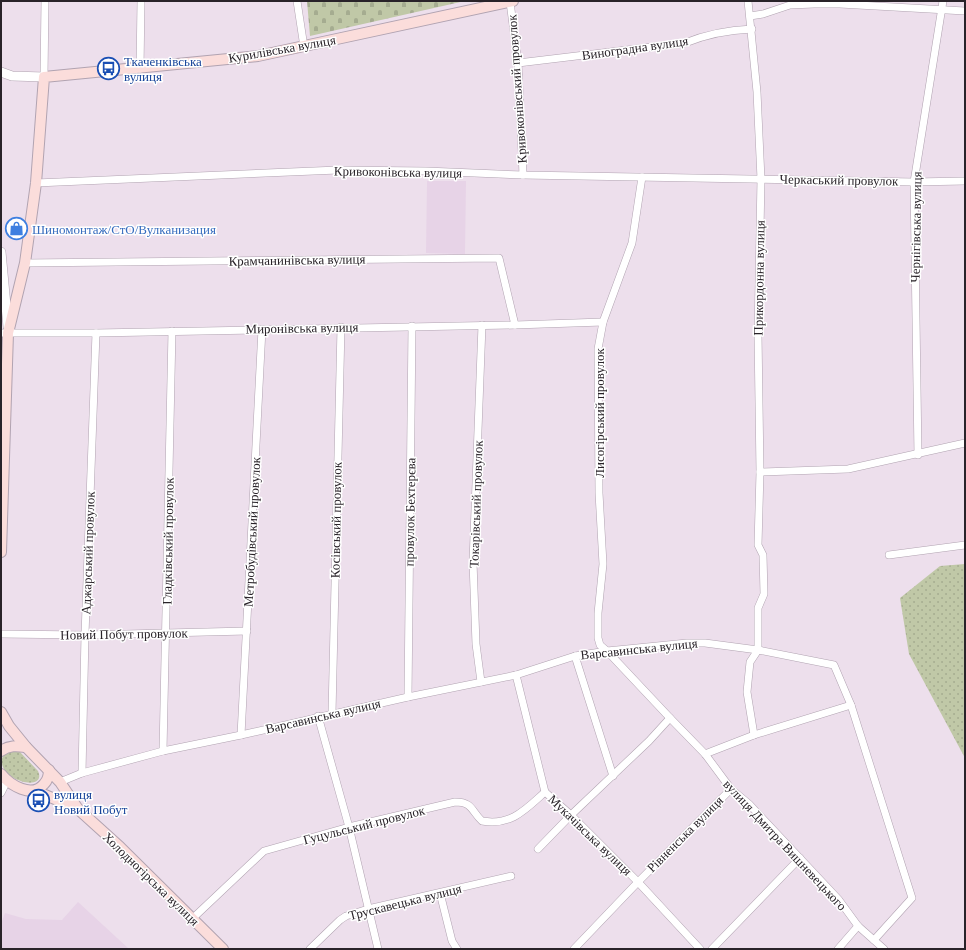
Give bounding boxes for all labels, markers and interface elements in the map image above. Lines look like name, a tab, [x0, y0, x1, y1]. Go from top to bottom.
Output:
street label: Кривоконівський провулок	[504, 13, 530, 164]
street label: Курилівська вулиця	[227, 32, 337, 66]
street label: Виноградна вулиця	[581, 33, 689, 63]
place label: Ткаченківська вулиця	[124, 54, 202, 84]
bus stop icon: Ткаченківська вулиця	[96, 55, 122, 81]
street label: Кривоконівська вулиця	[334, 163, 462, 181]
street label: Черкаський провулок	[780, 171, 899, 189]
street label: Чернігівська вулиця	[908, 171, 924, 283]
shop icon: Шиномонтаж/СтО/Вулканизация	[4, 216, 30, 242]
street label: Прикордонна вулиця	[750, 220, 768, 336]
place label: Шиномонтаж/СтО/Вулканизация	[32, 222, 216, 237]
street label: Крамчанинівська вулиця	[228, 251, 366, 269]
street label: Миронівська вулиця	[245, 320, 359, 336]
street label: Лисогірський провулок	[592, 348, 607, 478]
street label: Токарівський провулок	[466, 439, 486, 568]
street label: Метробудівський провулок	[241, 456, 263, 607]
street label: провулок Бехтерєва	[402, 457, 418, 566]
street label: Косівський провулок	[327, 461, 345, 578]
street label: Гладківський провулок	[159, 476, 177, 605]
street label: Аджарський провулок	[78, 490, 98, 615]
street label: Новий Побут провулок	[60, 625, 189, 643]
street label: Варсавинська вулиця	[580, 635, 698, 663]
street label: Варсавинська вулиця	[264, 695, 382, 737]
street label: вулиця Дмитра Вишневецького	[720, 776, 850, 914]
place label: вулиця Новий Побут	[54, 787, 128, 817]
bus stop icon: вулиця Новий Побут	[25, 788, 51, 814]
street label: Мукачівська вулиця	[545, 791, 635, 879]
street label: Рівненська вулиця	[644, 793, 726, 875]
street label: Гуцульський провулок	[302, 802, 427, 847]
street label: Холодногірська вулиця	[100, 829, 202, 929]
street label: Трускавецька вулиця	[347, 881, 463, 923]

